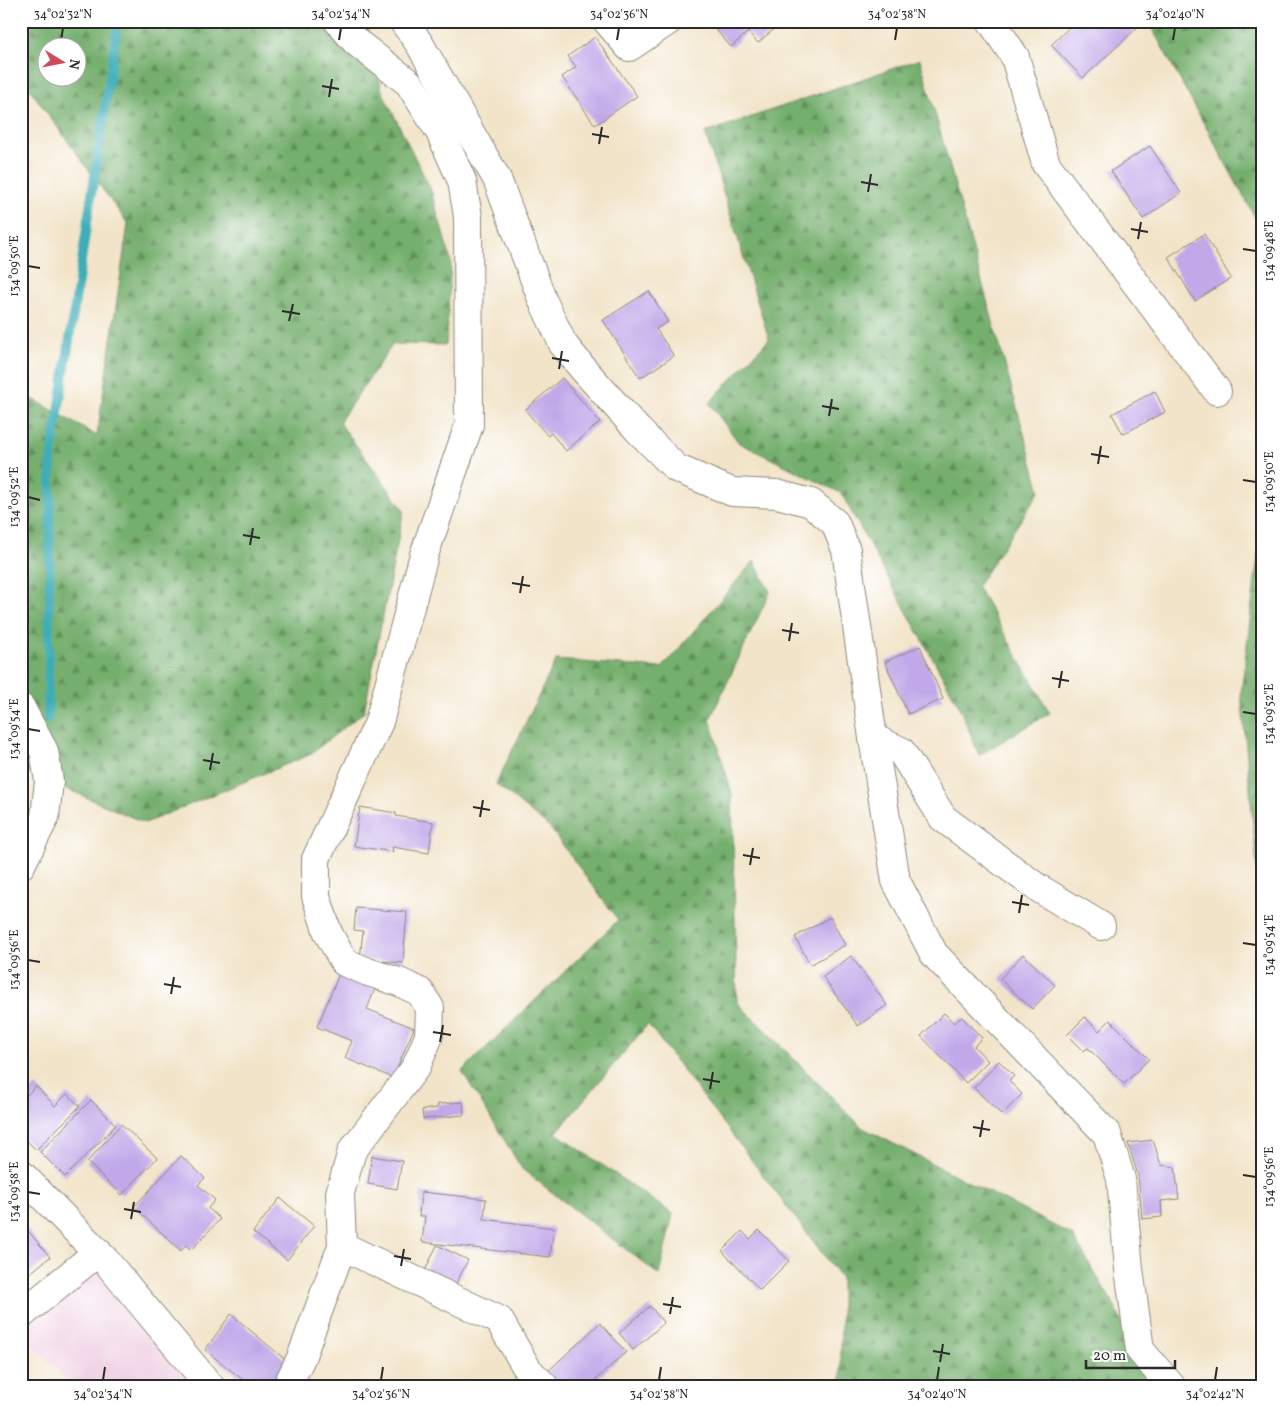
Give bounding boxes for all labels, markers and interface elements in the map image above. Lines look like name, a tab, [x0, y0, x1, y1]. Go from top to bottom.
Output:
text: 34°02'32"N	[34, 7, 92, 23]
text: 34°02'34"N	[312, 7, 371, 23]
text: 34°02'36"N	[590, 7, 648, 23]
text: 34°02'38"N	[868, 7, 926, 23]
text: 34°02'40"N	[1146, 7, 1205, 23]
north arrow	[38, 38, 88, 88]
text: N	[63, 57, 84, 71]
text: 134°09'48"E	[1262, 221, 1278, 281]
text: 134°09'50"E	[7, 235, 23, 297]
text: 134°09'50"E	[1262, 451, 1278, 513]
text: 134°09'52"E	[7, 467, 23, 527]
text: 134°09'52"E	[1262, 684, 1278, 744]
text: 134°09'54"E	[7, 698, 23, 760]
text: 134°09'54"E	[1262, 914, 1278, 976]
text: 134°09'56"E	[7, 930, 23, 990]
text: 134°09'56"E	[1262, 1147, 1278, 1207]
text: 134°09'58"E	[7, 1162, 23, 1222]
scale bar	[1086, 1337, 1174, 1369]
text: 20 m	[1093, 1346, 1126, 1367]
text: 34°02'34"N	[74, 1387, 133, 1403]
text: 34°02'36"N	[352, 1387, 410, 1403]
text: 34°02'38"N	[630, 1387, 688, 1403]
text: 34°02'40"N	[908, 1387, 967, 1403]
text: 34°02'42"N	[1186, 1387, 1244, 1403]

